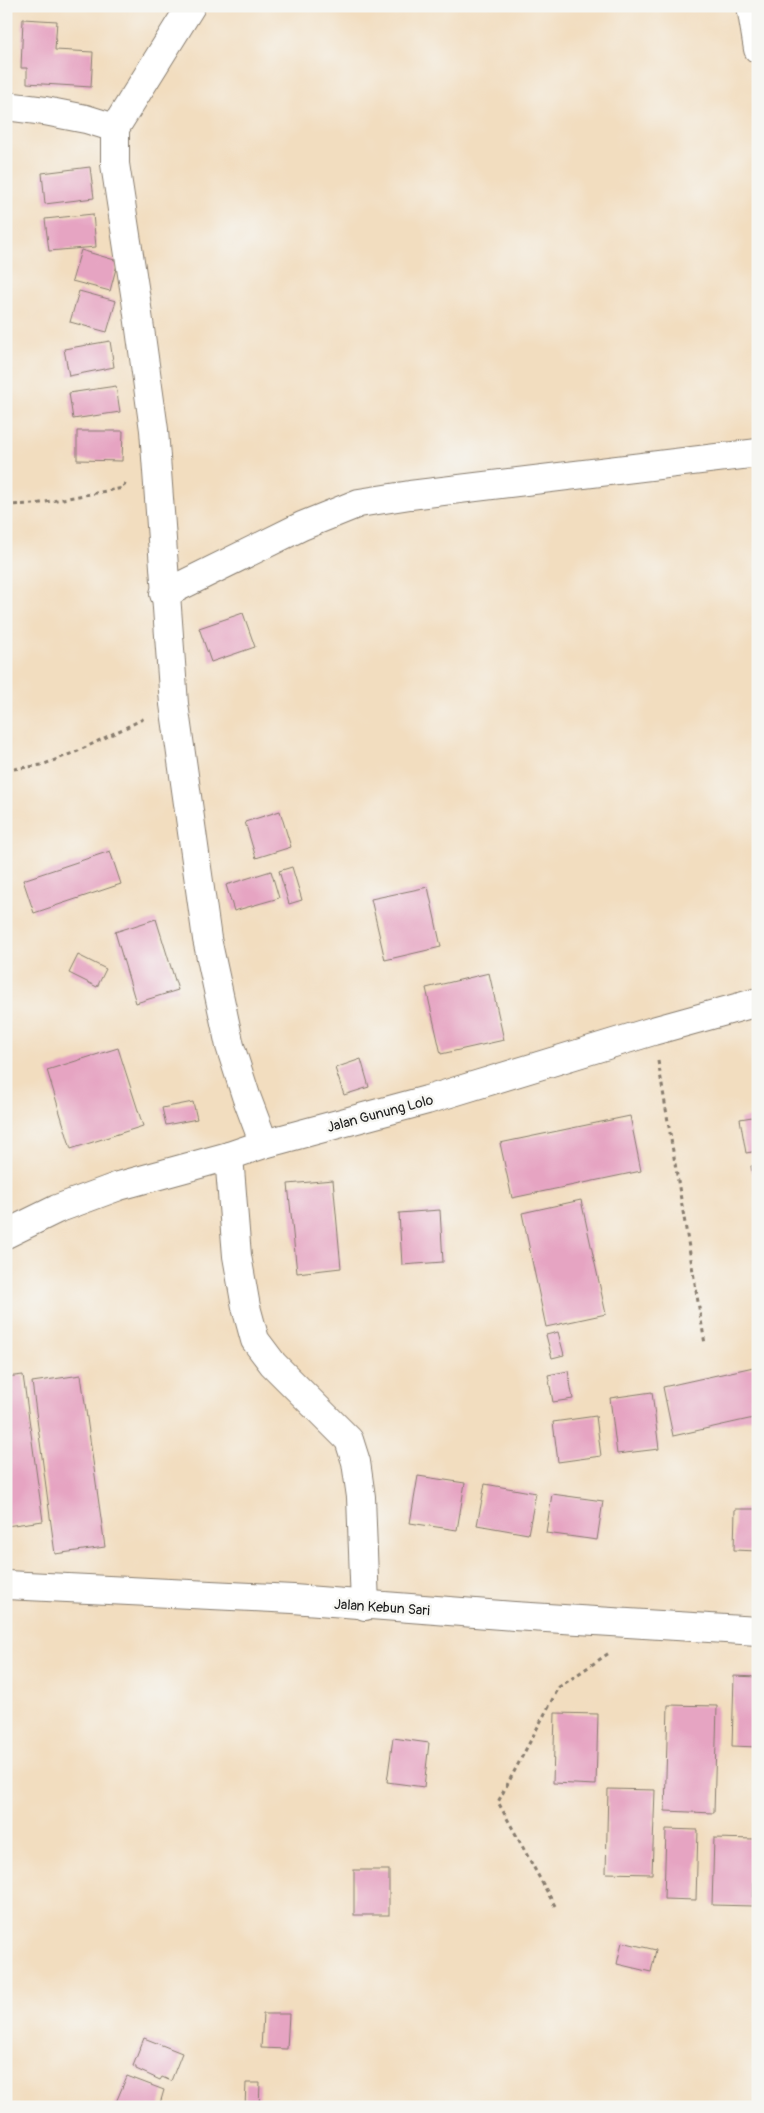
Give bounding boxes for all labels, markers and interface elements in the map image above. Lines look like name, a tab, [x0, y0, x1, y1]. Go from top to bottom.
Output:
street label: Jalan Gunung Lolo	[325, 1091, 436, 1136]
street label: Jalan Kebun Sari	[333, 1596, 431, 1619]

